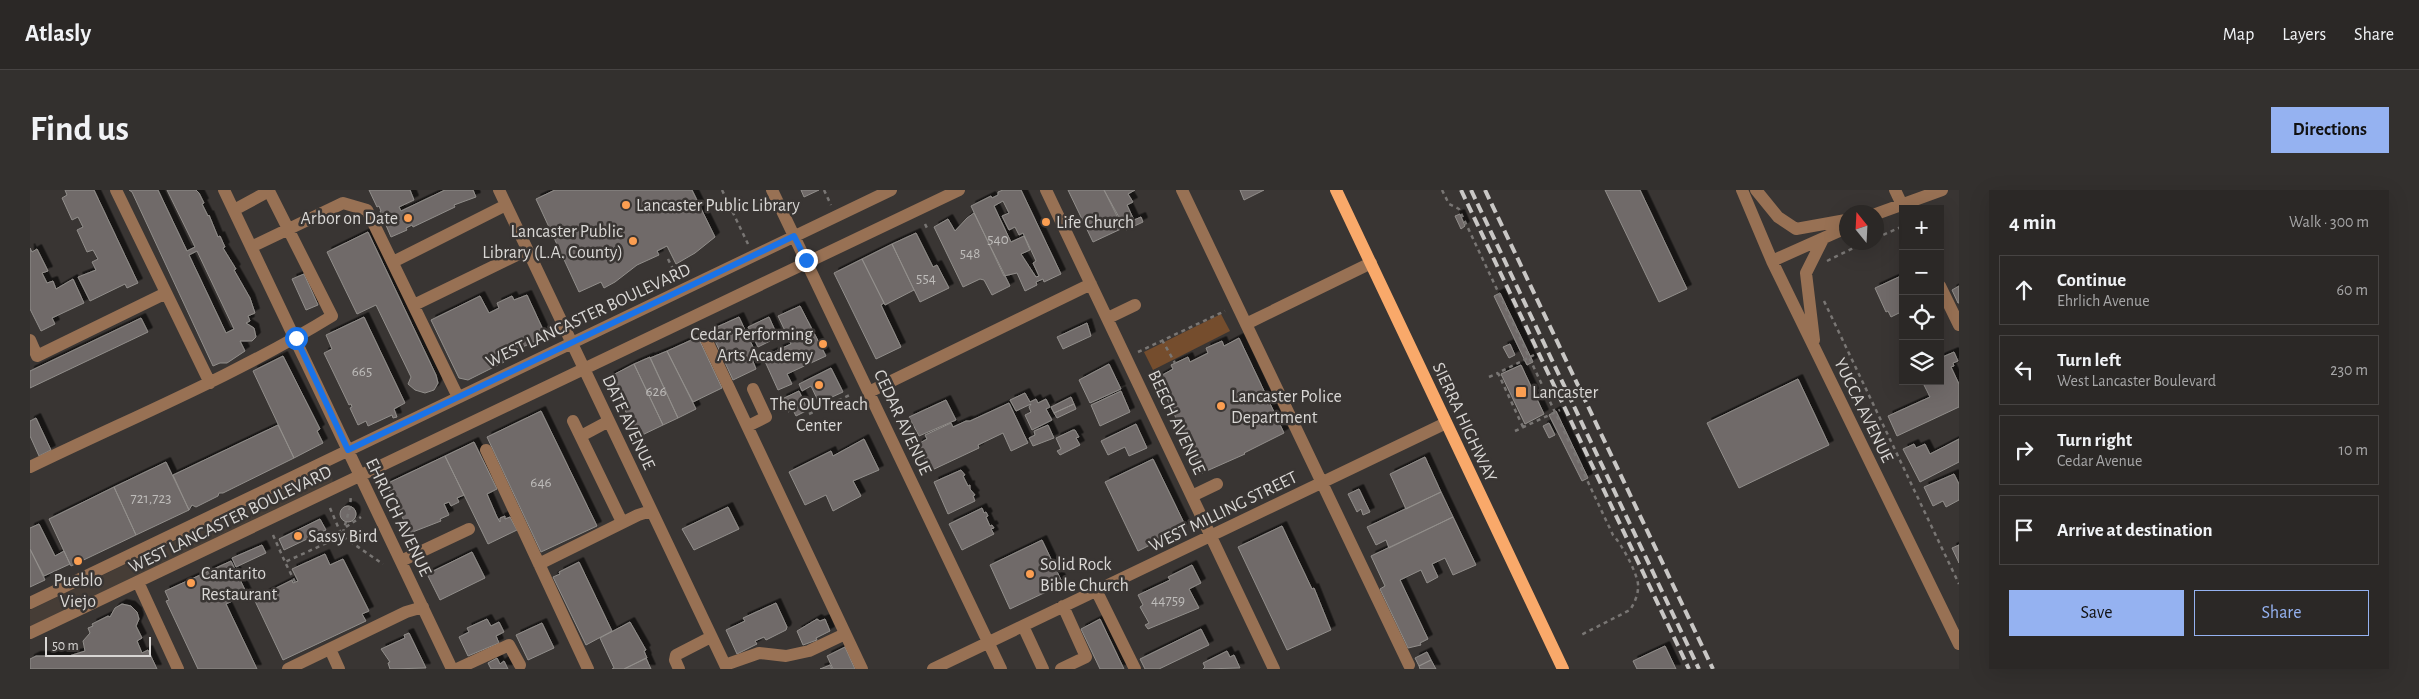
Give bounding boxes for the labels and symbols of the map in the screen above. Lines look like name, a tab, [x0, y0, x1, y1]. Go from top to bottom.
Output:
place label: Lancaster Public Library	[636, 197, 800, 215]
marker: Lancaster Public Library	[620, 199, 632, 211]
north arrow	[1839, 205, 1884, 250]
place label: Arbor on Date	[301, 210, 398, 228]
marker: Arbor on Date	[402, 212, 414, 224]
place label: Life Church	[1056, 214, 1134, 232]
marker: Life Church	[1040, 216, 1052, 228]
place label: Lancaster Public Library (L.A. County)	[482, 223, 623, 262]
house number: 540	[987, 232, 1009, 247]
marker: Lancaster Public Library (L.A. County)	[627, 235, 639, 247]
house number: 548	[960, 246, 980, 261]
route end	[795, 249, 818, 272]
street label: WEST LANCASTER BOULEVARD	[483, 261, 693, 371]
house number: 554	[916, 271, 936, 286]
place label: Cedar Performing Arts Academy	[690, 326, 813, 365]
route start	[285, 327, 308, 350]
marker: Cedar Performing Arts Academy	[817, 338, 829, 350]
street label: YUCCA AVENUE	[1830, 355, 1896, 466]
street label: SIERRA HIGHWAY	[1429, 360, 1500, 485]
house number: 665	[352, 364, 372, 379]
street label: CEDAR AVENUE	[870, 367, 934, 478]
street label: BEECH AVENUE	[1144, 368, 1208, 477]
street label: DATE AVENUE	[598, 372, 658, 473]
marker: The OUTreach Center	[813, 379, 825, 391]
house number: 626	[646, 384, 666, 399]
place label: Lancaster	[1532, 384, 1598, 402]
marker: Lancaster	[1514, 385, 1528, 399]
place label: Lancaster Police Department	[1231, 388, 1342, 427]
place label: The OUTreach Center	[770, 396, 868, 435]
marker: Lancaster Police Department	[1215, 400, 1227, 412]
street label: EHRLICH AVENUE	[362, 456, 435, 580]
street label: WEST LANCASTER BOULEVARD	[126, 463, 335, 577]
street label: WEST MILLING STREET	[1146, 468, 1301, 556]
house number: 646	[530, 475, 552, 490]
house number: 721,723	[131, 491, 171, 506]
place label: Sassy Bird	[308, 528, 378, 546]
marker: Sassy Bird	[292, 530, 304, 542]
marker: Pueblo Viejo	[72, 555, 84, 567]
place label: Solid Rock Bible Church	[1040, 556, 1129, 595]
place label: Cantarito Restaurant	[201, 565, 277, 604]
marker: Solid Rock Bible Church	[1024, 568, 1036, 580]
place label: Pueblo Viejo	[53, 572, 103, 611]
marker: Cantarito Restaurant	[185, 577, 197, 589]
house number: 44759	[1151, 593, 1185, 608]
scale bar	[45, 634, 151, 657]

